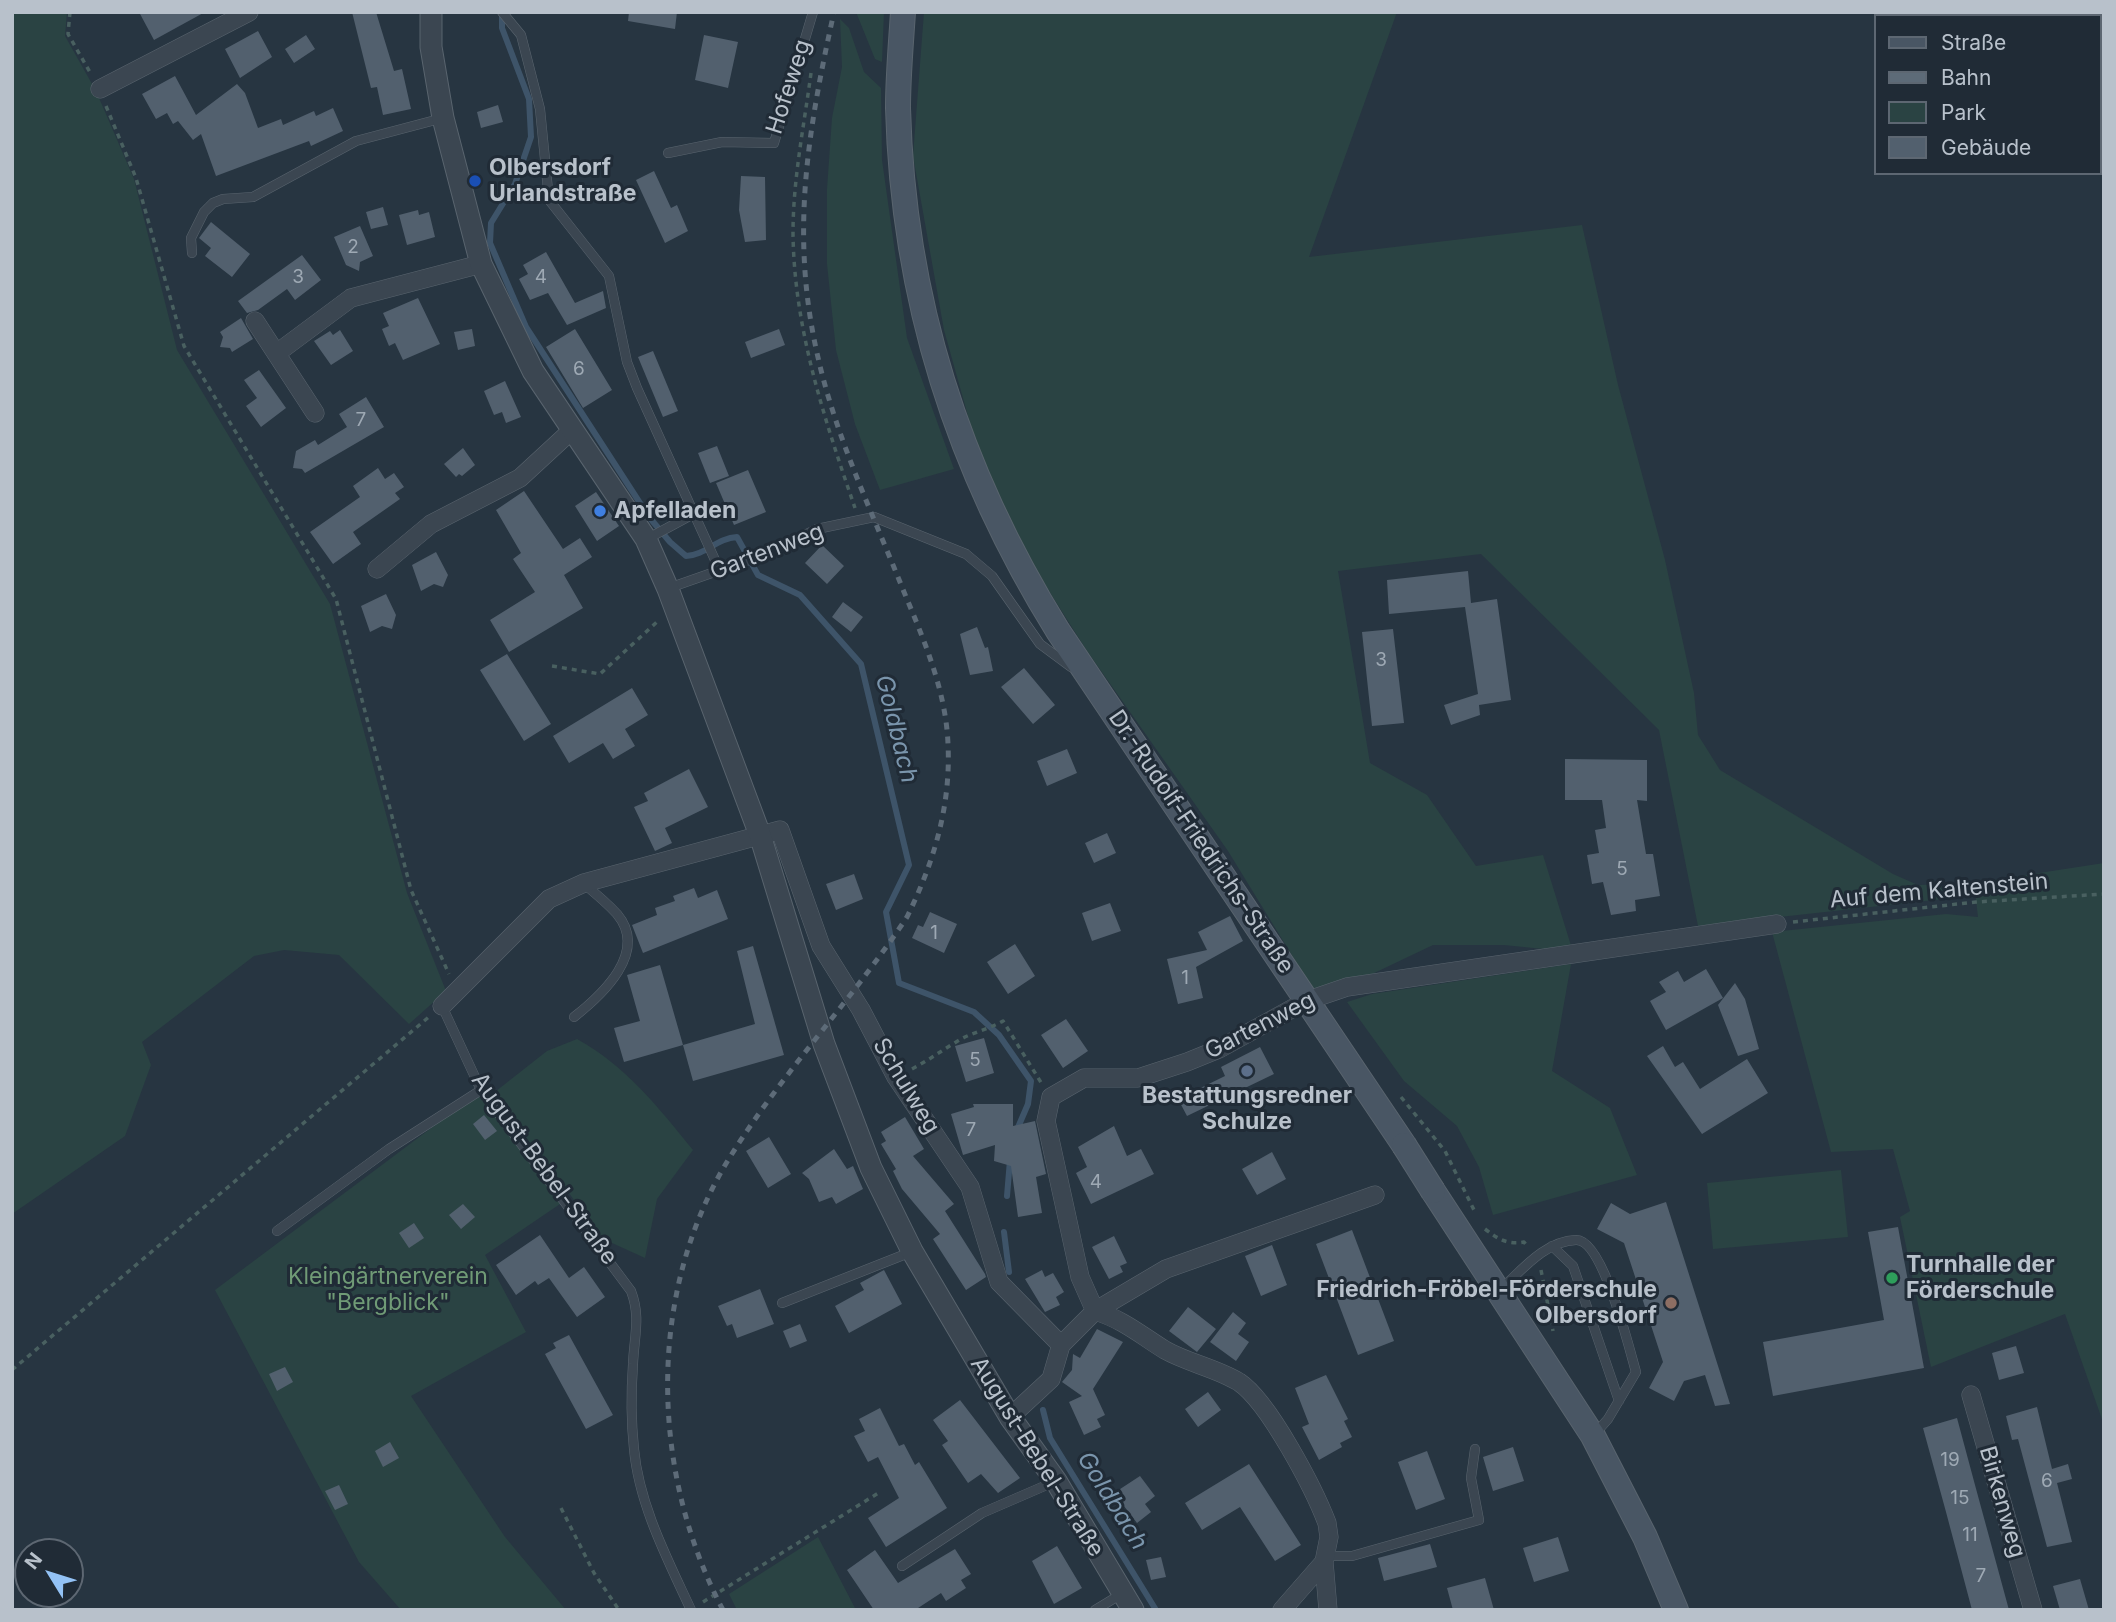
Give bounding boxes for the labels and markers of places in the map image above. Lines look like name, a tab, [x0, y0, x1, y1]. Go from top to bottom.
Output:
place label: Olbersdorf Urlandstraße	[489, 154, 636, 208]
marker: Olbersdorf Urlandstraße	[467, 173, 483, 189]
place label: Apfelladen	[614, 497, 736, 525]
marker: Apfelladen	[592, 503, 608, 519]
marker: Bestattungsredner Schulze	[1239, 1063, 1255, 1079]
place label: Bestattungsredner Schulze	[1142, 1082, 1352, 1136]
place label: Turnhalle der Förderschule	[1906, 1251, 2055, 1305]
marker: Turnhalle der Förderschule	[1884, 1270, 1900, 1286]
place label: Friedrich-Fröbel-Förderschule Olbersdorf	[1316, 1276, 1657, 1330]
marker: Friedrich-Fröbel-Förderschule Olbersdorf	[1663, 1295, 1679, 1311]

